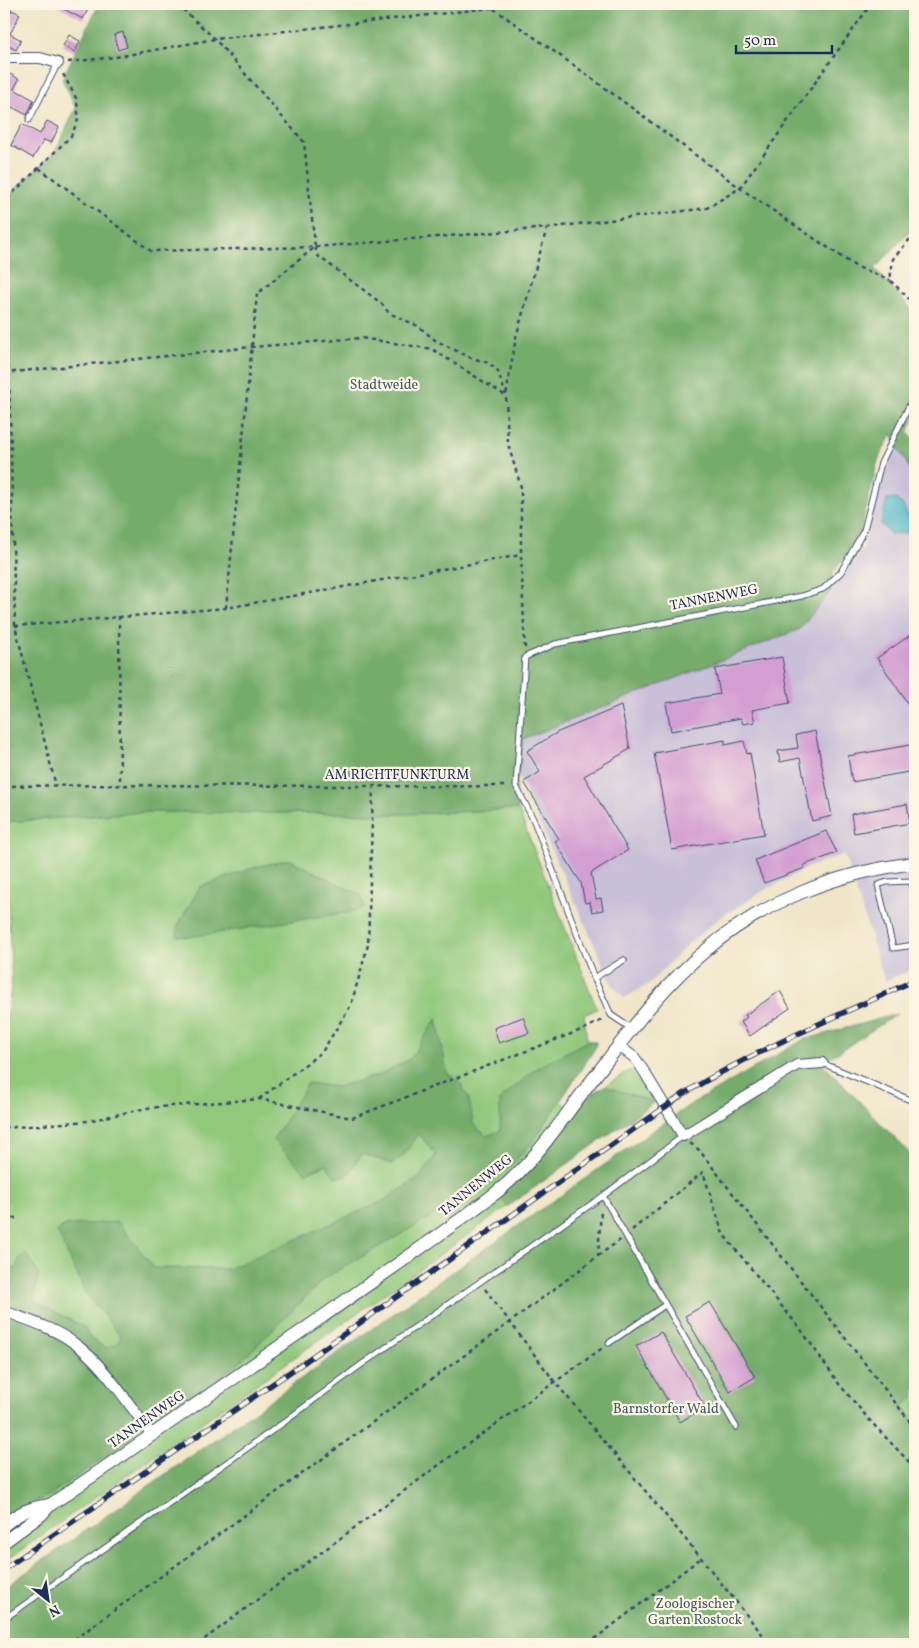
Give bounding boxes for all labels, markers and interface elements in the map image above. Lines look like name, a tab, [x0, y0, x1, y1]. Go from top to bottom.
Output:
scale bar	[736, 22, 833, 54]
text: 50 m	[744, 31, 776, 52]
park label: Stadtweide	[350, 376, 419, 395]
street label: TANNENWEG	[668, 580, 760, 616]
street label: AM RICHTFUNKTURM	[325, 766, 469, 785]
street label: TANNENWEG	[435, 1151, 517, 1221]
street label: TANNENWEG	[105, 1387, 189, 1453]
park label: Barnstorfer Wald	[613, 1400, 719, 1419]
north arrow	[22, 1576, 72, 1626]
park label: Zoologischer Garten Rostock	[648, 1595, 742, 1630]
text: N	[45, 1599, 63, 1621]

